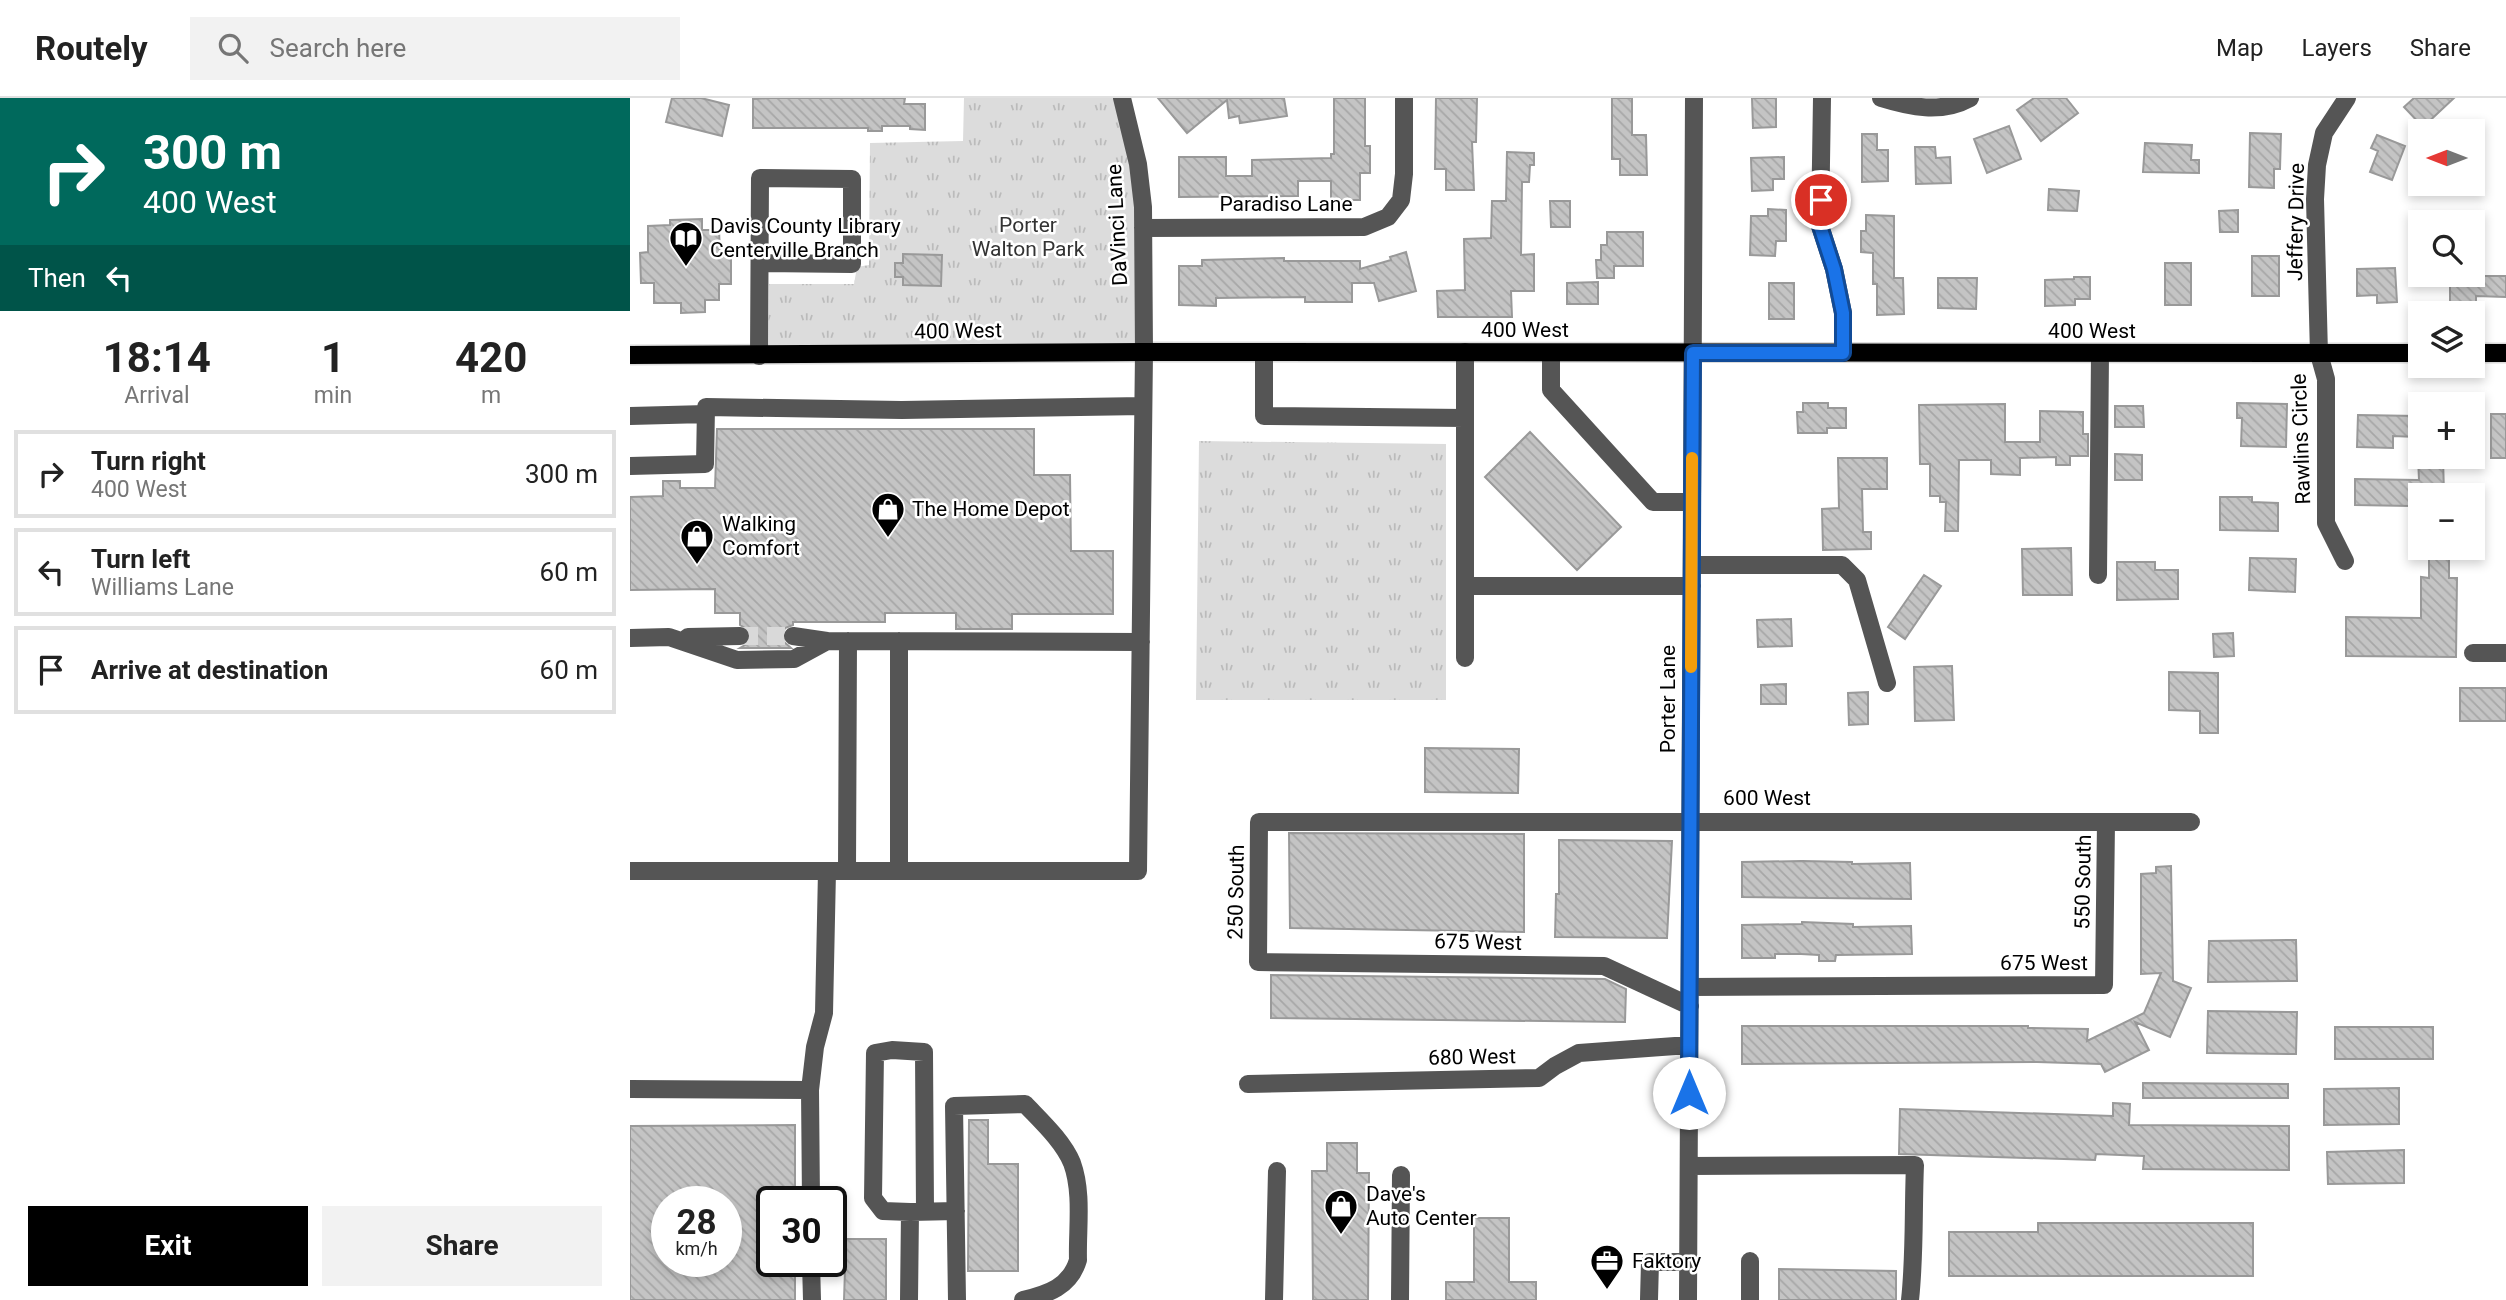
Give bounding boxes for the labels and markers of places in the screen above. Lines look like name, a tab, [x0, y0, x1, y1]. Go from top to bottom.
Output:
pin	[1791, 170, 1851, 230]
place label: Davis County Library Centerville Branch	[710, 214, 901, 262]
library icon: Davis County Library Centerville Branch	[667, 219, 705, 268]
shop icon: The Home Depot	[869, 490, 907, 539]
place label: The Home Depot	[912, 497, 1070, 521]
place label: Walking Comfort	[722, 512, 800, 560]
shop icon: Walking Comfort	[678, 517, 716, 566]
place label: Dave's Auto Center	[1366, 1182, 1477, 1230]
shop icon: Dave's Auto Center	[1322, 1187, 1360, 1236]
office icon: Faktory	[1588, 1242, 1626, 1291]
place label: Faktory	[1632, 1249, 1701, 1273]

